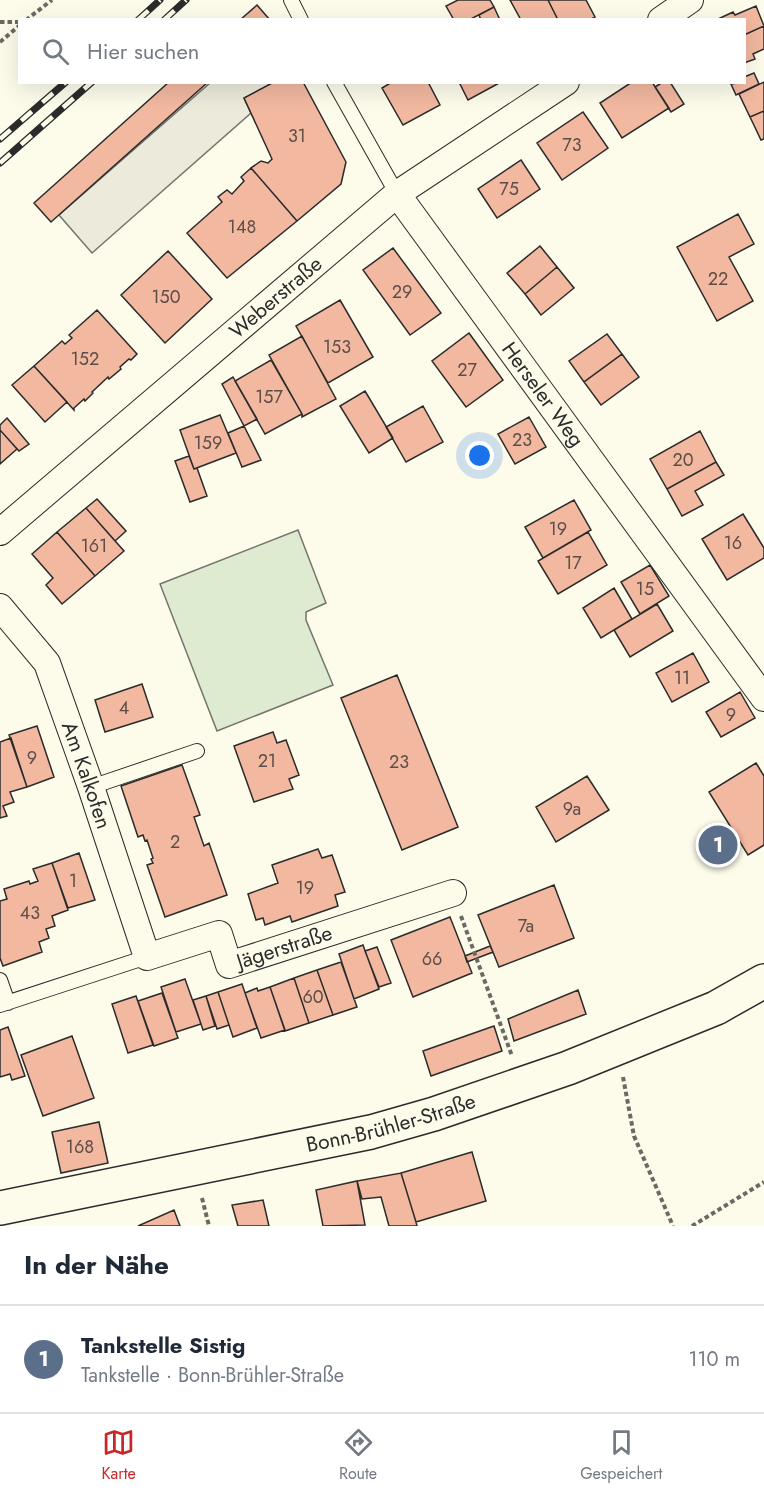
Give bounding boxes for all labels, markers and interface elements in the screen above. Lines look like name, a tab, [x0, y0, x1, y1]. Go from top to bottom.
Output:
search box	[18, 18, 746, 84]
icon: search	[39, 35, 72, 68]
text: Hier suchen	[87, 35, 199, 67]
house number: 31	[288, 123, 306, 149]
house number: 73	[562, 132, 582, 158]
house number: 75	[499, 176, 519, 202]
house number: 148	[228, 214, 256, 240]
street label: Weberstraße	[223, 249, 329, 346]
house number: 22	[708, 266, 728, 292]
house number: 29	[392, 279, 412, 305]
house number: 150	[151, 284, 181, 310]
house number: 153	[323, 334, 351, 360]
street label: Herseler Weg	[495, 336, 591, 453]
house number: 152	[71, 346, 99, 372]
house number: 27	[457, 357, 477, 383]
house number: 157	[255, 384, 283, 410]
house number: 23	[512, 427, 532, 453]
house number: 159	[194, 430, 222, 456]
your location	[465, 441, 494, 470]
house number: 20	[672, 447, 694, 473]
house number: 19	[549, 516, 567, 542]
house number: 16	[724, 530, 742, 556]
house number: 161	[81, 533, 107, 559]
house number: 17	[564, 550, 582, 576]
house number: 15	[636, 576, 654, 602]
house number: 11	[674, 665, 690, 691]
house number: 4	[119, 695, 129, 721]
house number: 9	[726, 702, 736, 728]
street label: Am Kalkofen	[54, 717, 119, 833]
house number: 9	[27, 745, 37, 771]
house number: 21	[258, 748, 276, 774]
house number: 23	[389, 749, 409, 775]
house number: 9a	[563, 796, 581, 822]
pin: 1	[698, 822, 738, 868]
house number: 2	[170, 829, 180, 855]
house number: 1	[69, 868, 77, 894]
house number: 19	[296, 875, 314, 901]
house number: 43	[20, 900, 40, 926]
house number: 7a	[518, 913, 534, 939]
street label: Jägerstraße	[230, 918, 336, 978]
house number: 66	[422, 946, 442, 972]
house number: 60	[302, 984, 324, 1010]
street label: Bonn-Brühler-Straße	[303, 1086, 480, 1160]
house number: 168	[66, 1134, 94, 1160]
text: In der Nähe	[24, 1246, 169, 1284]
text: Tankstelle Sistig	[81, 1329, 245, 1361]
text: 1	[38, 1345, 49, 1374]
text: 110 m	[688, 1345, 740, 1374]
text: Tankstelle · Bonn-Brühler-Straße	[81, 1361, 344, 1390]
tab: Karte	[102, 1426, 136, 1485]
tab: Route	[339, 1426, 377, 1485]
tab: Gespeichert	[580, 1426, 662, 1485]

